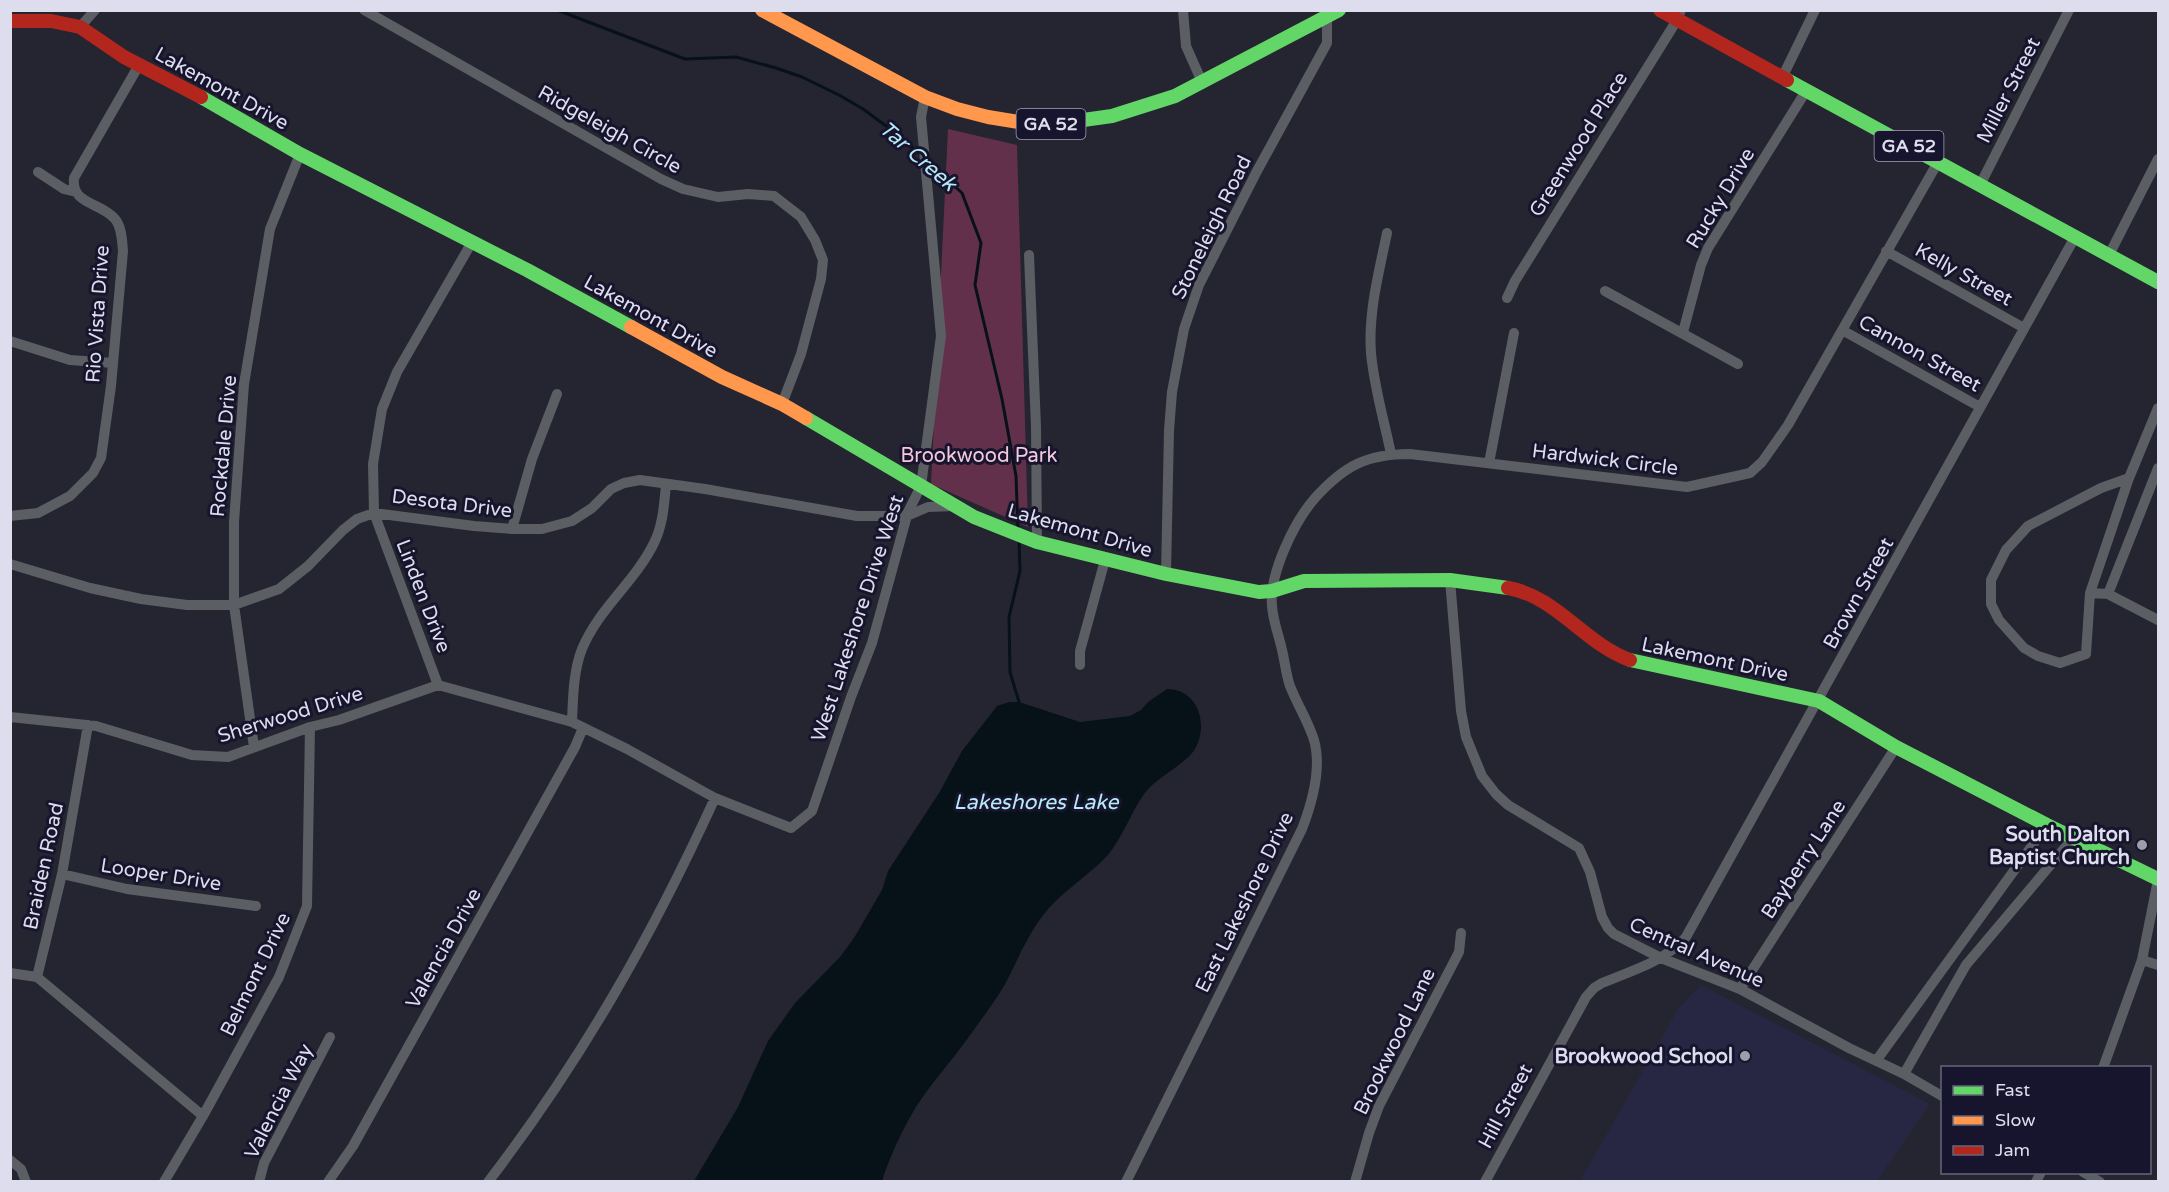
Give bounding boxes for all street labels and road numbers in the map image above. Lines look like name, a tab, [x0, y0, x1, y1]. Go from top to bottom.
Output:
street label: Miller Street	[1972, 33, 2046, 147]
street label: Lakemont Drive	[150, 42, 293, 136]
street label: Greenwood Place	[1525, 68, 1633, 221]
street label: Ridgeleigh Circle	[534, 81, 685, 179]
road number: GA 52	[1016, 109, 1086, 139]
road number: GA 52	[1874, 131, 1944, 161]
street label: Rucky Drive	[1681, 144, 1760, 253]
street label: Stoneleigh Road	[1167, 152, 1257, 303]
street label: Kelly Street	[1911, 238, 2017, 312]
street label: Rio Vista Drive	[81, 244, 115, 384]
street label: Lakemont Drive	[579, 270, 722, 364]
street label: Cannon Street	[1854, 310, 1985, 398]
street label: Rockdale Drive	[206, 374, 242, 518]
street label: Hardwick Circle	[1530, 439, 1679, 481]
street label: Desota Drive	[390, 485, 513, 523]
street label: West Lakeshore Drive West	[807, 492, 909, 745]
street label: Lakemont Drive	[1005, 499, 1155, 563]
street label: Brown Street	[1818, 533, 1899, 653]
street label: Linden Drive	[390, 536, 456, 656]
street label: Lakemont Drive	[1639, 633, 1790, 687]
street label: Sherwood Drive	[215, 681, 366, 748]
street label: Bayberry Lane	[1756, 796, 1851, 924]
street label: Braiden Road	[19, 801, 69, 932]
street label: East Lakeshore Drive	[1191, 808, 1299, 997]
street label: Looper Drive	[99, 854, 223, 896]
street label: Valencia Drive	[401, 884, 487, 1013]
street label: Belmont Drive	[216, 909, 296, 1040]
street label: Central Avenue	[1625, 912, 1768, 993]
street label: Brookwood Lane	[1349, 964, 1441, 1119]
street label: Valencia Way	[240, 1040, 318, 1163]
street label: Hill Street	[1474, 1060, 1538, 1153]

